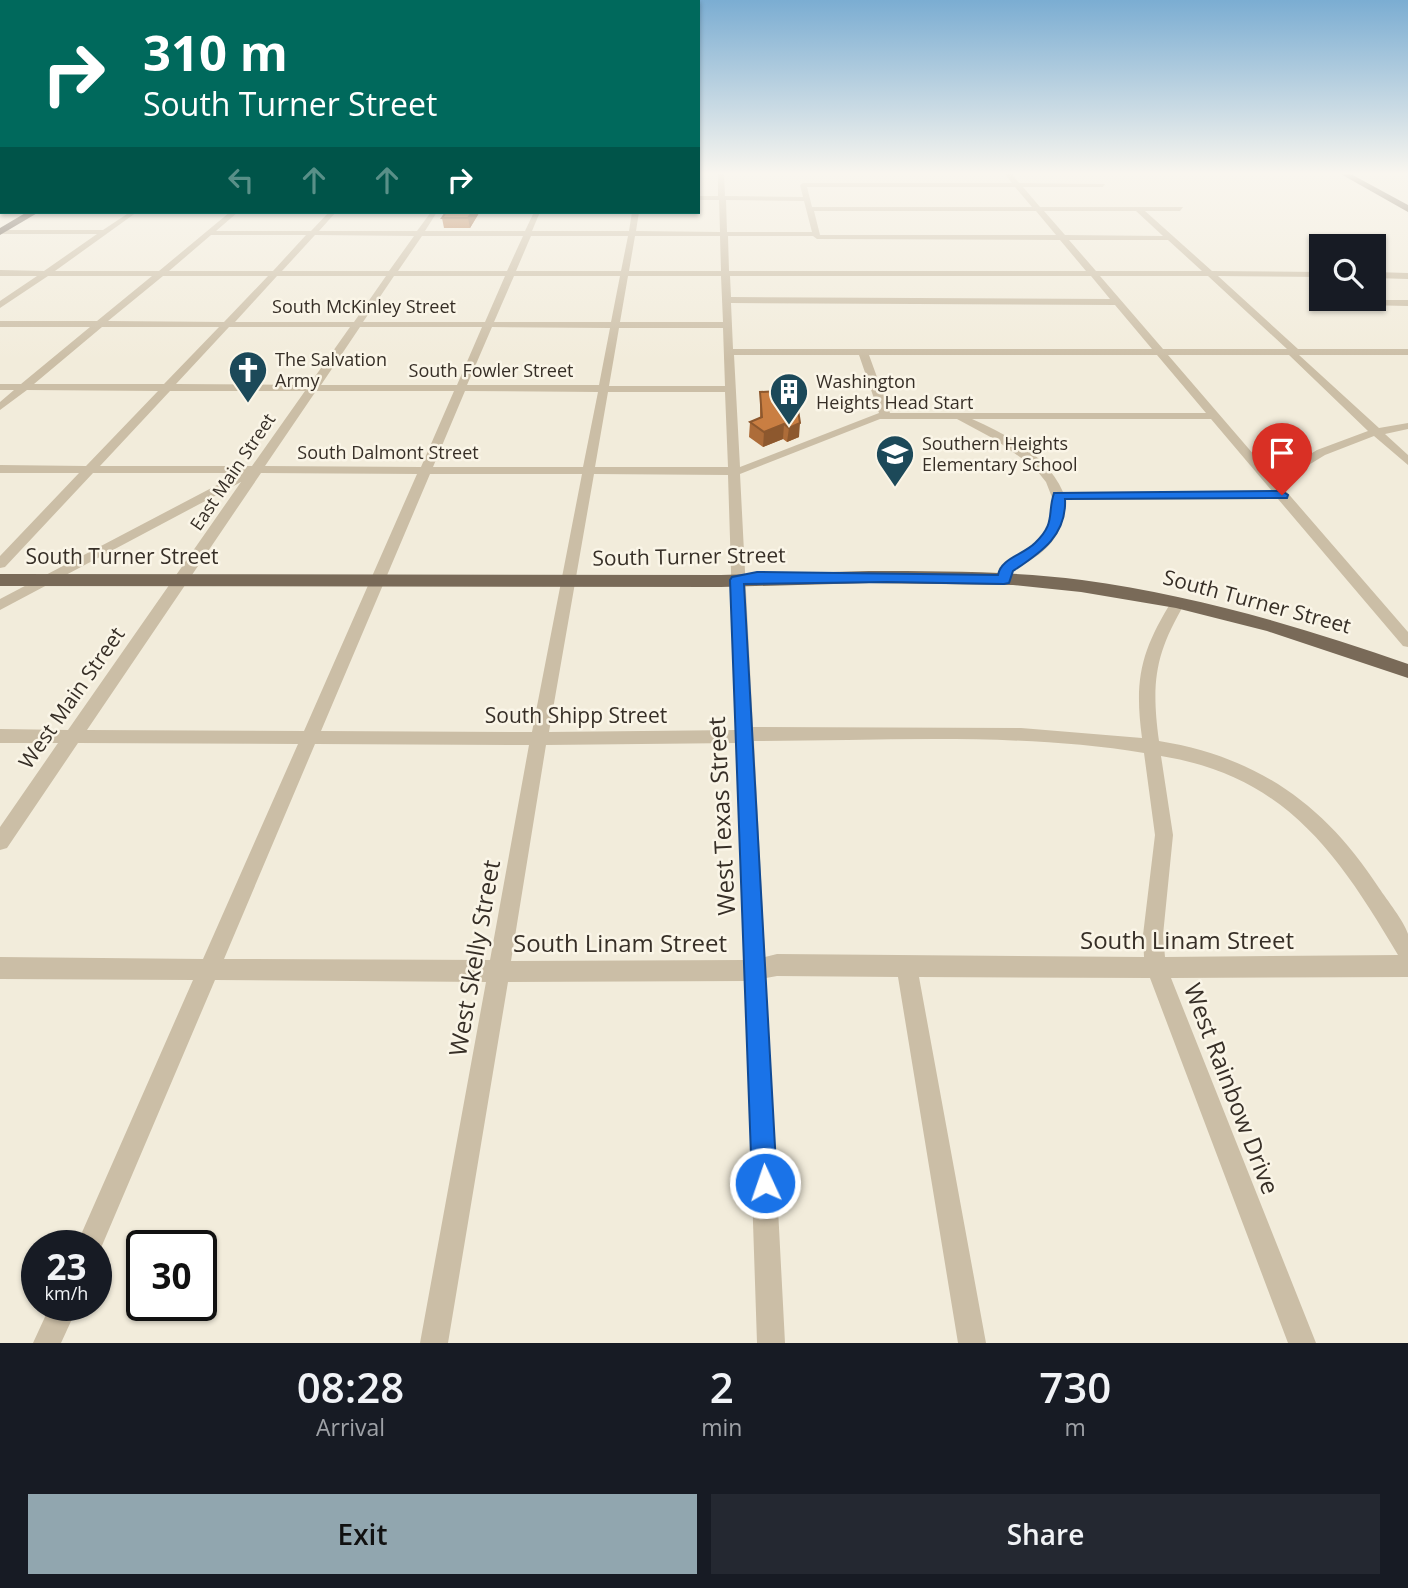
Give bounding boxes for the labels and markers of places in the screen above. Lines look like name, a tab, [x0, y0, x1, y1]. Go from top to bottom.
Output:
place label: The Salvation Army	[275, 347, 387, 392]
church icon: The Salvation Army	[227, 349, 269, 404]
place label: Washington Heights Head Start	[816, 369, 974, 414]
building icon: Washington Heights Head Start	[768, 371, 810, 426]
pin	[1252, 423, 1312, 495]
place label: Southern Heights Elementary School	[922, 431, 1078, 476]
school or university icon: Southern Heights Elementary School	[874, 433, 916, 488]

